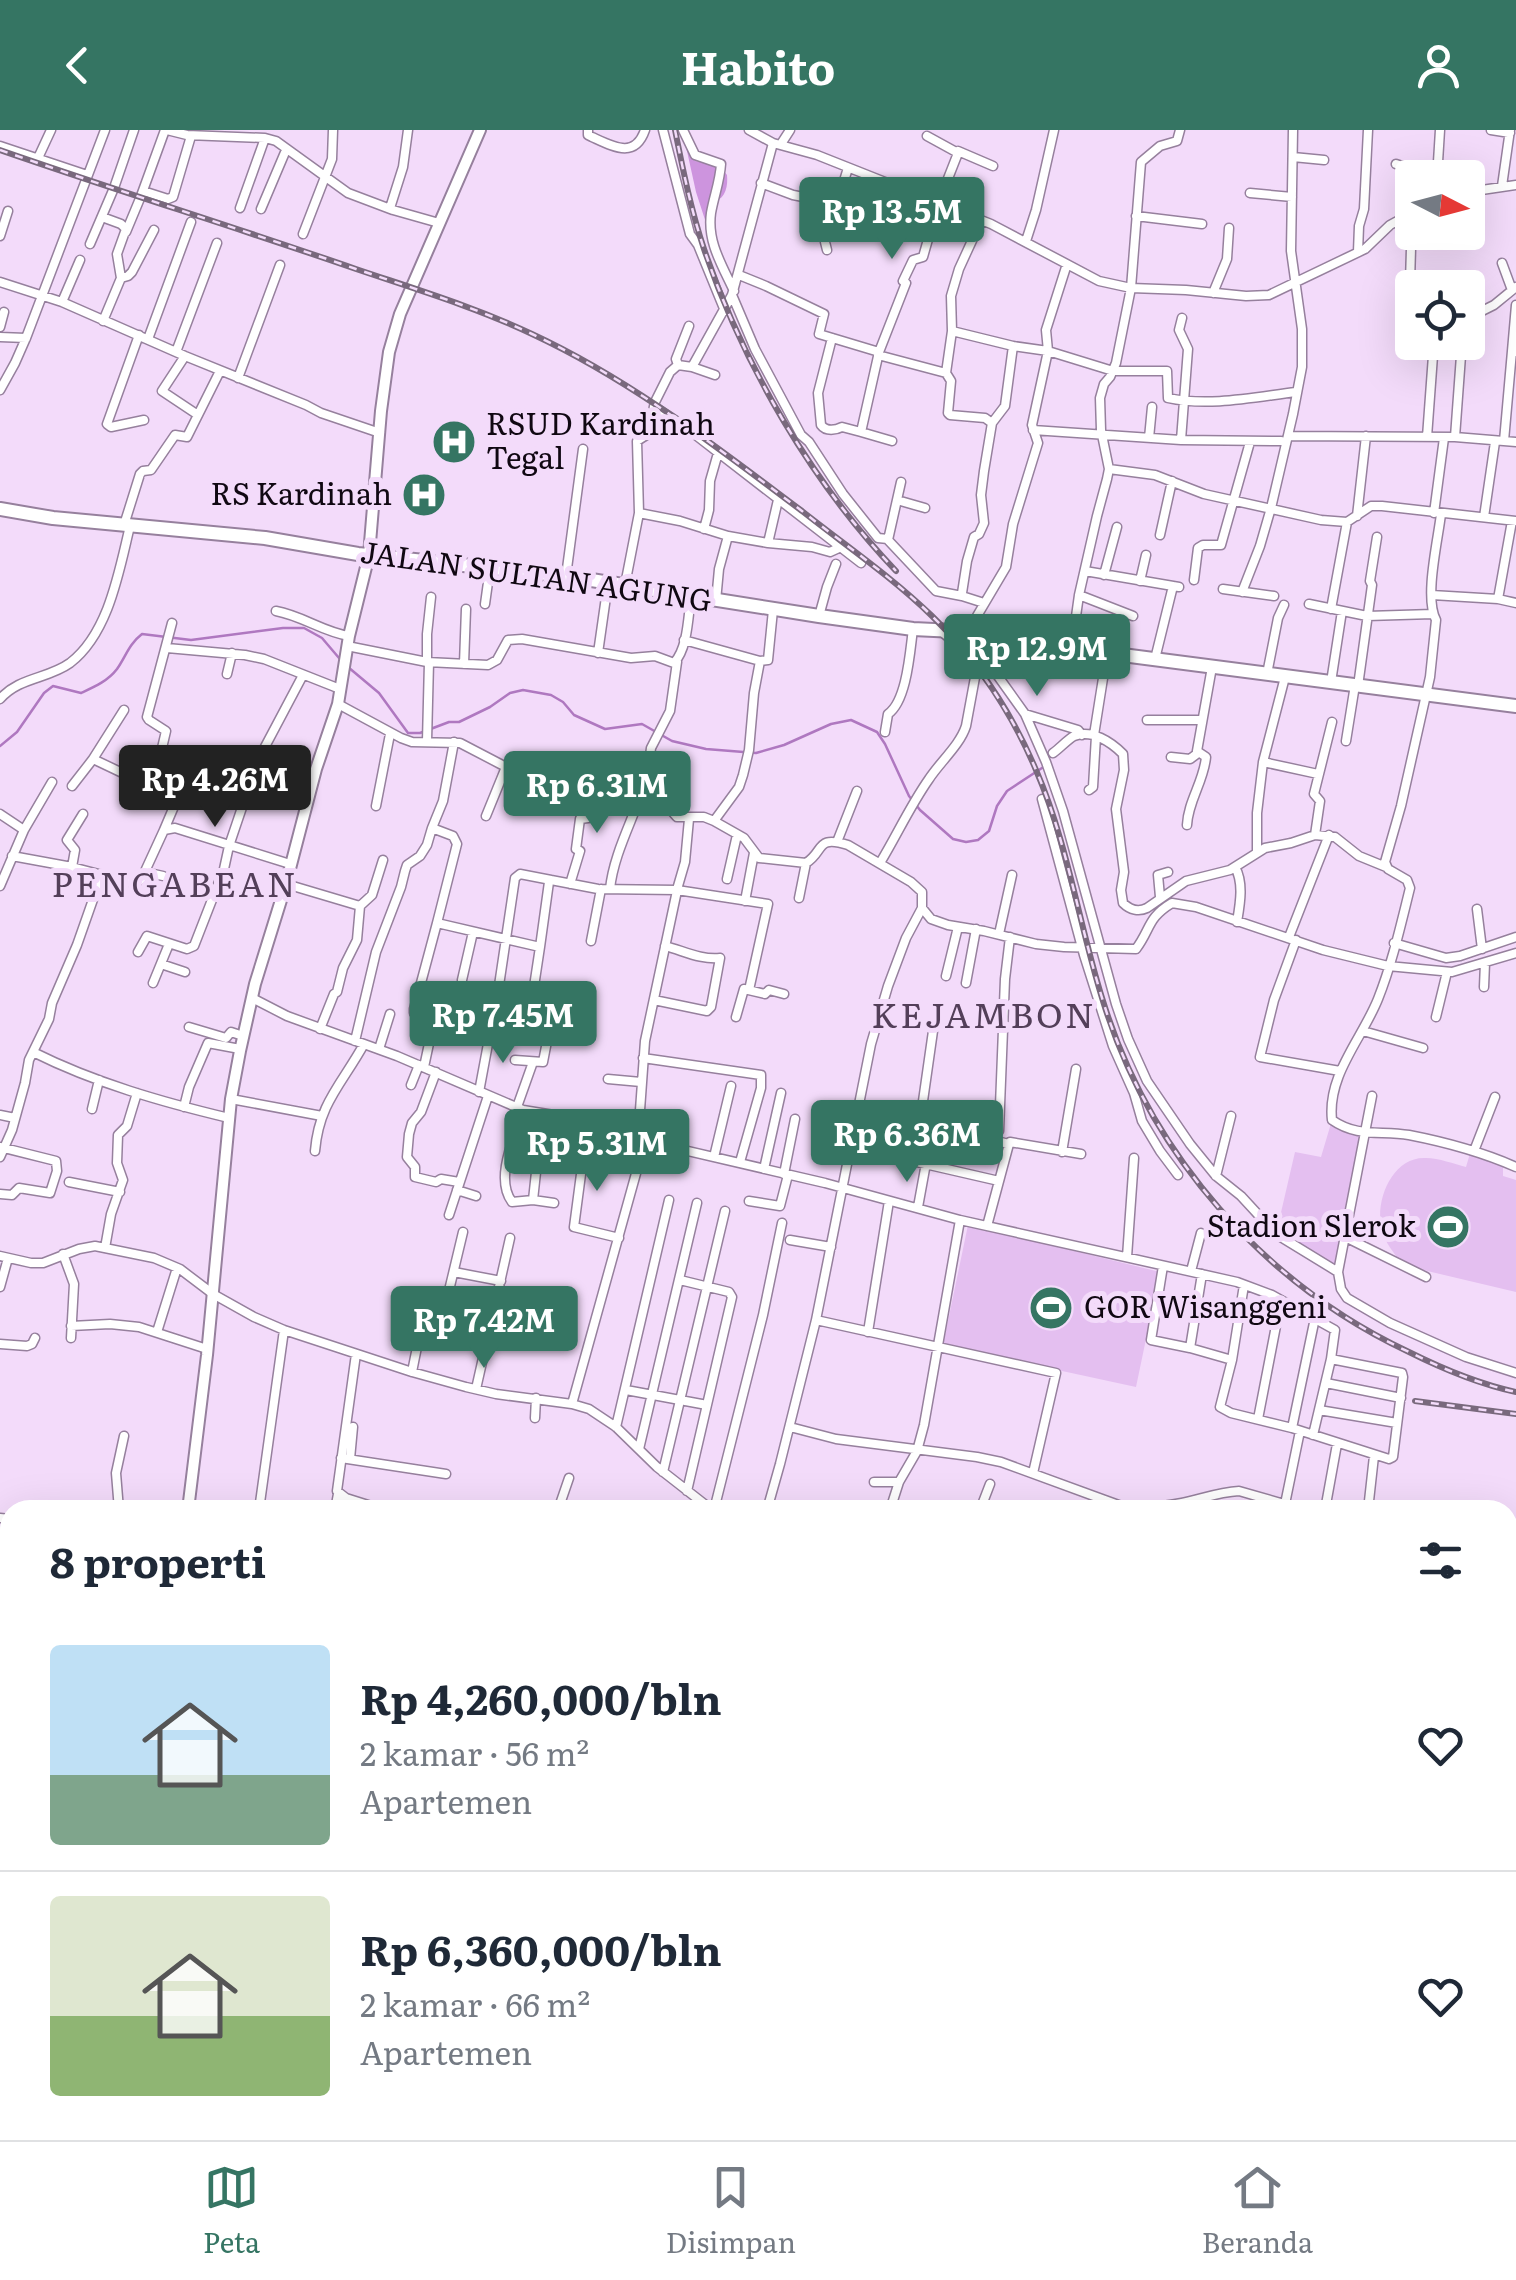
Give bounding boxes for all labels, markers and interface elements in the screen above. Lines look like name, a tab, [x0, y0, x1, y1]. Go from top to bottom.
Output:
text: Habito	[681, 32, 835, 99]
icon: back	[50, 38, 105, 93]
icon: person	[1411, 38, 1466, 93]
north arrow	[1395, 160, 1485, 250]
map controls	[1395, 160, 1485, 360]
pin: Rp 13.5M	[789, 177, 995, 262]
text: Rp 13.5M	[821, 185, 963, 233]
button: locate	[1395, 270, 1485, 360]
place label: RSUD Kardinah Tegal	[486, 400, 715, 478]
hospital icon: RSUD Kardinah Tegal	[431, 419, 477, 465]
place label: RS Kardinah	[210, 470, 392, 514]
hospital icon: RS Kardinah	[401, 472, 447, 518]
street label: JALAN SULTAN AGUNG	[358, 528, 715, 620]
pin: Rp 12.9M	[934, 614, 1140, 699]
text: Rp 12.9M	[966, 622, 1108, 670]
pin: Rp 4.26M	[112, 745, 318, 830]
pin: Rp 6.31M	[494, 751, 700, 836]
text: Rp 4.26M	[141, 753, 289, 801]
text: Rp 6.31M	[526, 759, 668, 807]
district label: PENGABEAN	[51, 856, 299, 908]
pin: Rp 7.45M	[400, 981, 606, 1066]
district label: KEJAMBON	[871, 987, 1097, 1039]
text: Rp 7.45M	[432, 989, 574, 1037]
pin: Rp 6.36M	[804, 1100, 1010, 1185]
text: Rp 6.36M	[833, 1108, 981, 1156]
pin: Rp 5.31M	[494, 1109, 700, 1194]
text: Rp 5.31M	[526, 1117, 668, 1165]
place label: Stadion Slerok	[1207, 1202, 1417, 1246]
sports icon: Stadion Slerok	[1425, 1204, 1471, 1250]
place label: GOR Wisanggeni	[1084, 1283, 1327, 1327]
sports icon: GOR Wisanggeni	[1028, 1285, 1074, 1331]
pin: Rp 7.42M	[381, 1286, 587, 1371]
text: Rp 7.42M	[413, 1294, 555, 1342]
text: 8 properti	[50, 1529, 266, 1591]
icon: filters	[1413, 1533, 1468, 1588]
text: Rp 4,260,000/bln	[360, 1666, 722, 1728]
icon: home	[130, 1685, 250, 1805]
icon: heart	[1413, 1718, 1468, 1773]
text: 2 kamar · 56 m²	[360, 1728, 589, 1776]
text: Apartemen	[360, 1776, 532, 1824]
text: Rp 6,360,000/bln	[360, 1917, 722, 1979]
icon: home	[130, 1936, 250, 2056]
icon: heart	[1413, 1969, 1468, 2024]
text: 2 kamar · 66 m²	[360, 1979, 590, 2027]
text: Apartemen	[360, 2027, 532, 2075]
tab: Peta	[203, 2160, 260, 2262]
tab: Disimpan	[666, 2160, 796, 2262]
tab: Beranda	[1202, 2160, 1313, 2262]

